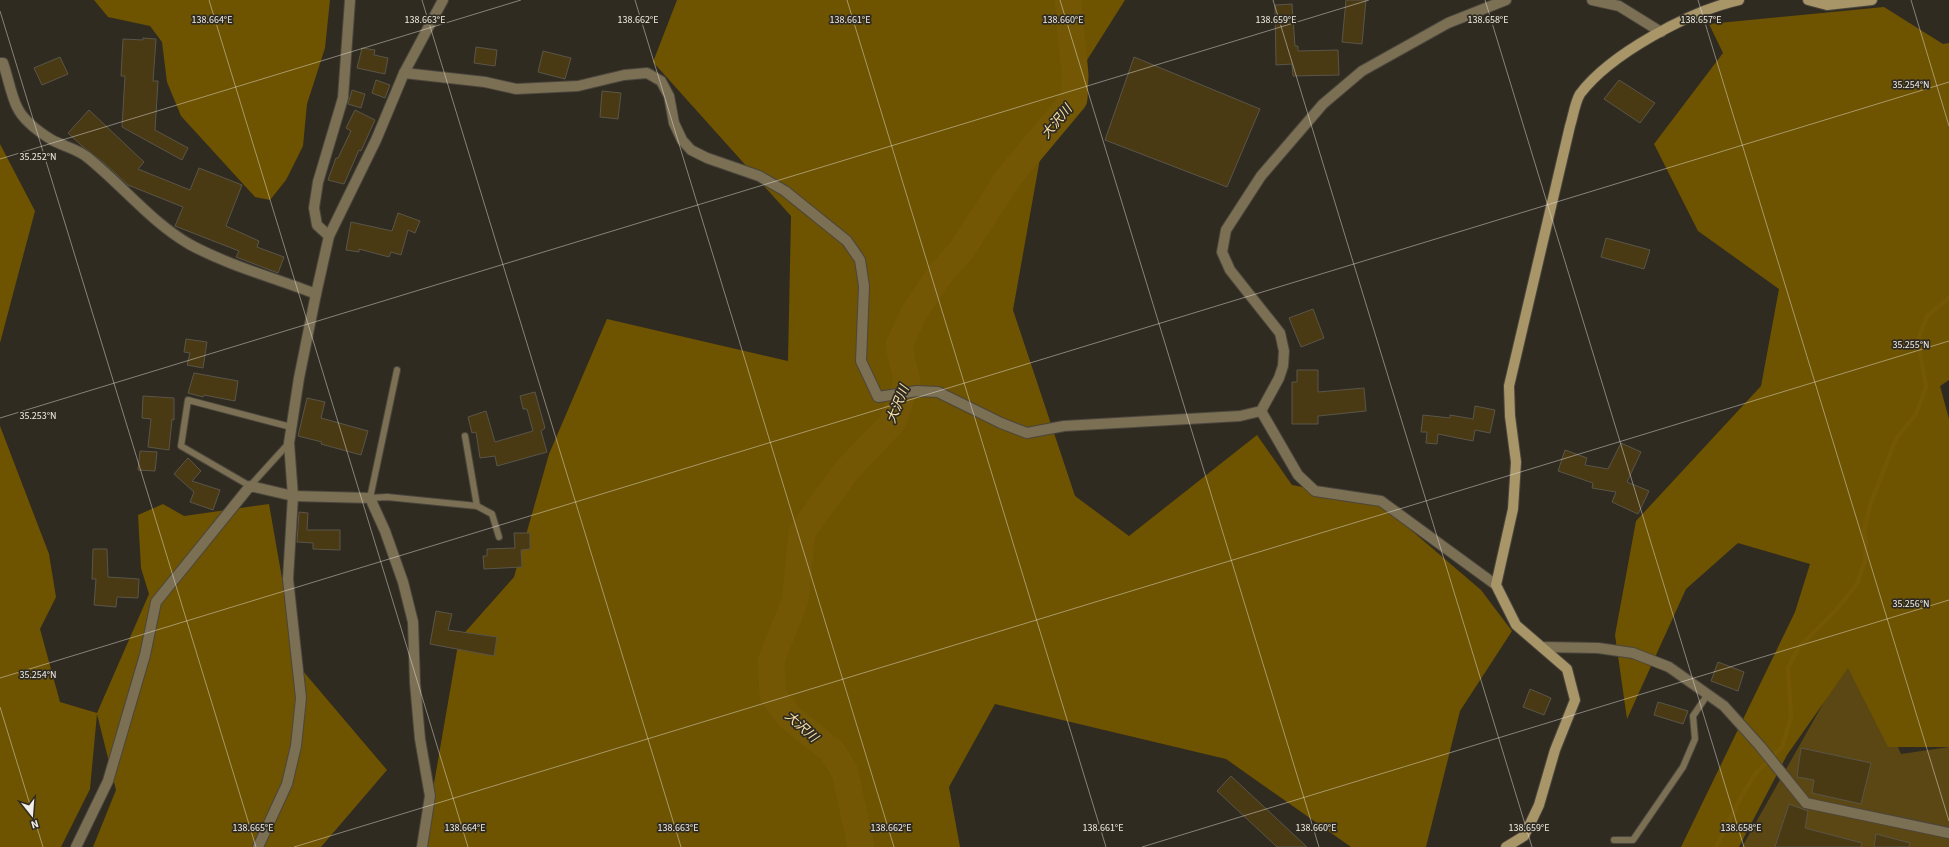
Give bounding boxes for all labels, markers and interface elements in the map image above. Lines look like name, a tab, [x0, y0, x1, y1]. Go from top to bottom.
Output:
text: 138.664°E	[192, 13, 232, 27]
text: 138.663°E	[405, 13, 445, 27]
text: 138.662°E	[618, 13, 658, 27]
text: 138.661°E	[830, 13, 870, 27]
text: 138.660°E	[1043, 13, 1083, 27]
text: 138.659°E	[1256, 13, 1296, 27]
text: 138.658°E	[1468, 13, 1508, 27]
text: 138.657°E	[1681, 13, 1721, 27]
text: 35.254°N	[1892, 78, 1930, 92]
water label: 大沢川	[1037, 99, 1077, 142]
text: 35.252°N	[19, 150, 57, 164]
text: 35.255°N	[1892, 338, 1930, 352]
water label: 大沢川	[882, 381, 914, 426]
text: 35.253°N	[19, 409, 57, 423]
text: 35.256°N	[1892, 597, 1930, 611]
text: 35.254°N	[19, 668, 57, 682]
water label: 大沢川	[781, 707, 823, 748]
north arrow	[12, 795, 52, 835]
text: N	[29, 816, 40, 832]
text: 138.665°E	[233, 821, 273, 835]
text: 138.664°E	[445, 821, 485, 835]
text: 138.663°E	[658, 821, 698, 835]
text: 138.662°E	[871, 821, 911, 835]
text: 138.661°E	[1083, 821, 1123, 835]
text: 138.660°E	[1296, 821, 1336, 835]
text: 138.659°E	[1509, 821, 1549, 835]
text: 138.658°E	[1721, 821, 1761, 835]

